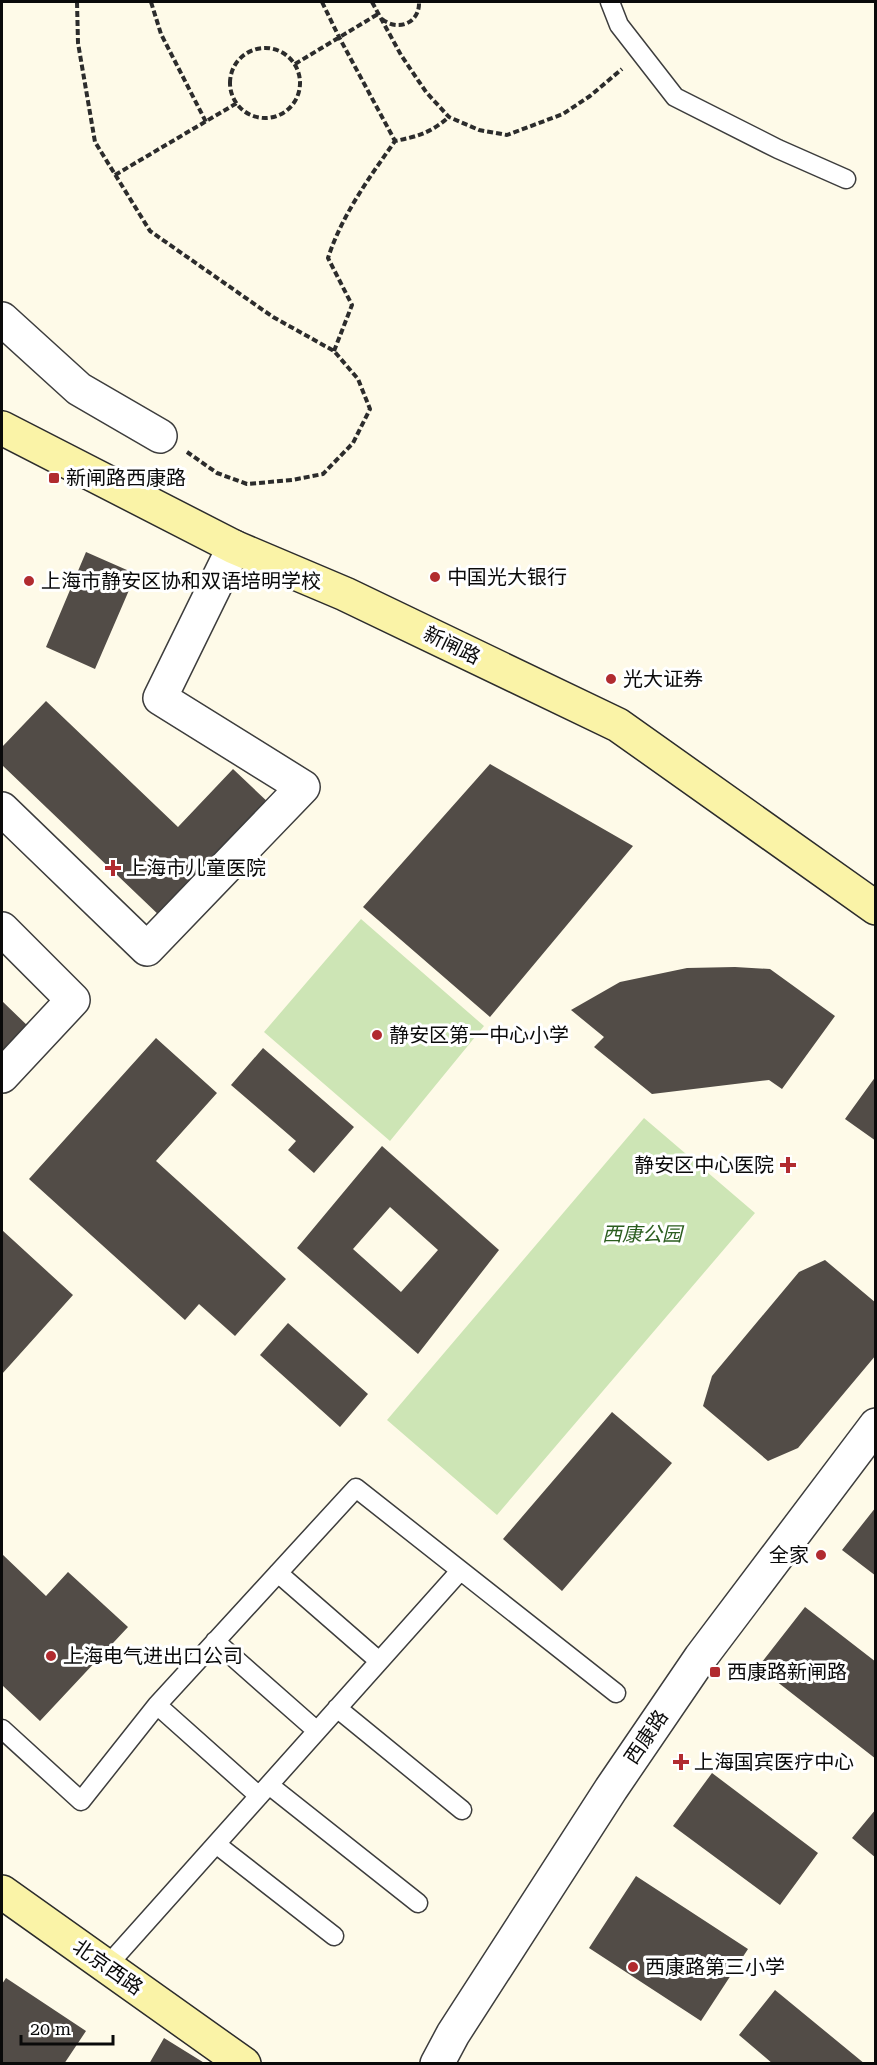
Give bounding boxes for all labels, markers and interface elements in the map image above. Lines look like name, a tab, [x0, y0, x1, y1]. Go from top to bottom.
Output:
place label: 新闸路西康路	[66, 466, 186, 490]
marker: 新闸路西康路	[47, 471, 61, 485]
place label: 中国光大银行	[447, 565, 567, 589]
place label: 上海市静安区协和双语培明学校	[41, 569, 321, 593]
marker: 中国光大银行	[428, 570, 442, 584]
marker: 上海市静安区协和双语培明学校	[22, 574, 36, 588]
street label: 新闸路	[420, 621, 484, 669]
place label: 光大证券	[623, 667, 703, 691]
marker: 光大证券	[604, 672, 618, 686]
place label: 上海市儿童医院	[126, 856, 266, 880]
marker: 上海市儿童医院	[104, 859, 122, 877]
place label: 静安区第一中心小学	[389, 1023, 569, 1047]
marker: 静安区第一中心小学	[370, 1028, 384, 1042]
place label: 静安区中心医院	[634, 1153, 774, 1177]
marker: 静安区中心医院	[779, 1156, 797, 1174]
park label: 西康公园	[602, 1222, 685, 1246]
place label: 全家	[769, 1543, 809, 1567]
marker: 全家	[814, 1548, 828, 1562]
place label: 上海电气进出口公司	[63, 1644, 243, 1668]
marker: 上海电气进出口公司	[44, 1649, 58, 1663]
place label: 西康路新闸路	[727, 1660, 847, 1684]
marker: 西康路新闸路	[708, 1665, 722, 1679]
street label: 西康路	[619, 1705, 673, 1769]
place label: 上海国宾医疗中心	[694, 1750, 854, 1774]
marker: 上海国宾医疗中心	[672, 1753, 690, 1771]
street label: 北京西路	[68, 1934, 148, 2000]
place label: 西康路第三小学	[645, 1955, 785, 1979]
marker: 西康路第三小学	[626, 1960, 640, 1974]
scale bar	[21, 2008, 112, 2046]
text: 20 m	[30, 2018, 71, 2039]

